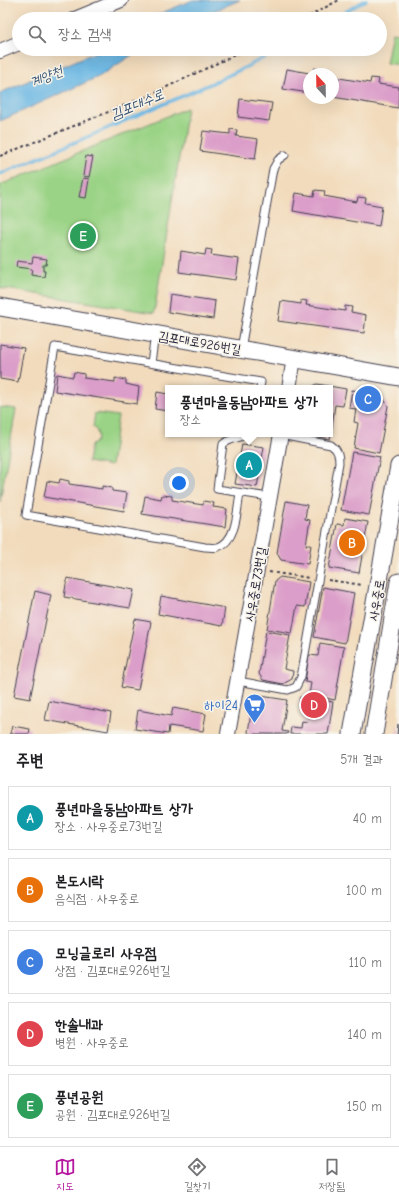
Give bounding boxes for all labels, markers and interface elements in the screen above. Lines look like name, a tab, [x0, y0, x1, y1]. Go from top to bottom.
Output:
search box	[12, 12, 387, 56]
icon: search	[26, 23, 48, 45]
text: 장소 검색	[58, 25, 111, 43]
water label: 계양천	[27, 61, 67, 91]
north arrow	[303, 68, 339, 104]
water label: 김포대수로	[108, 86, 166, 123]
pin: E	[70, 221, 96, 251]
street label: 김포대로926번길	[157, 328, 242, 357]
pin: C	[355, 384, 381, 414]
popup	[165, 385, 333, 437]
text: 풍년마을동남아파트 상가	[180, 393, 318, 411]
text: 장소	[180, 412, 201, 427]
pin: A	[236, 450, 262, 480]
your location	[169, 473, 189, 493]
pin: B	[339, 528, 365, 558]
street label: 사우중로73번길	[241, 546, 269, 624]
street label: 사우중로	[365, 578, 388, 623]
pin: D	[301, 690, 327, 720]
supermarket icon: 하이24	[241, 692, 267, 725]
place label: 하이24	[204, 698, 238, 713]
text: 주변	[16, 751, 43, 770]
text: 5개 결과	[340, 752, 383, 767]
text: 풍년마을동남아파트 상가	[55, 800, 193, 818]
text: A	[26, 811, 34, 826]
text: 40 m	[353, 811, 382, 826]
text: 장소 · 사우중로73번길	[55, 819, 162, 834]
text: 본도시락	[55, 872, 103, 890]
text: B	[26, 883, 34, 898]
text: 100 m	[346, 883, 382, 898]
text: 음식점 · 사우중로	[55, 891, 139, 906]
text: 모닝글로리 사우점	[55, 944, 157, 962]
text: C	[26, 955, 34, 970]
text: 110 m	[349, 955, 382, 970]
text: 상점 · 김포대로926번길	[55, 963, 170, 978]
text: 한솔내과	[55, 1016, 103, 1034]
text: D	[26, 1027, 34, 1042]
text: 140 m	[348, 1027, 382, 1042]
text: 병원 · 사우중로	[55, 1035, 129, 1050]
text: 풍년공원	[55, 1088, 103, 1106]
text: E	[26, 1099, 34, 1114]
text: 150 m	[347, 1099, 382, 1114]
text: 공원 · 김포대로926번길	[55, 1107, 170, 1122]
tab: 지도	[54, 1156, 76, 1194]
tab: 길찾기	[184, 1156, 210, 1194]
tab: 저장됨	[318, 1156, 345, 1194]

